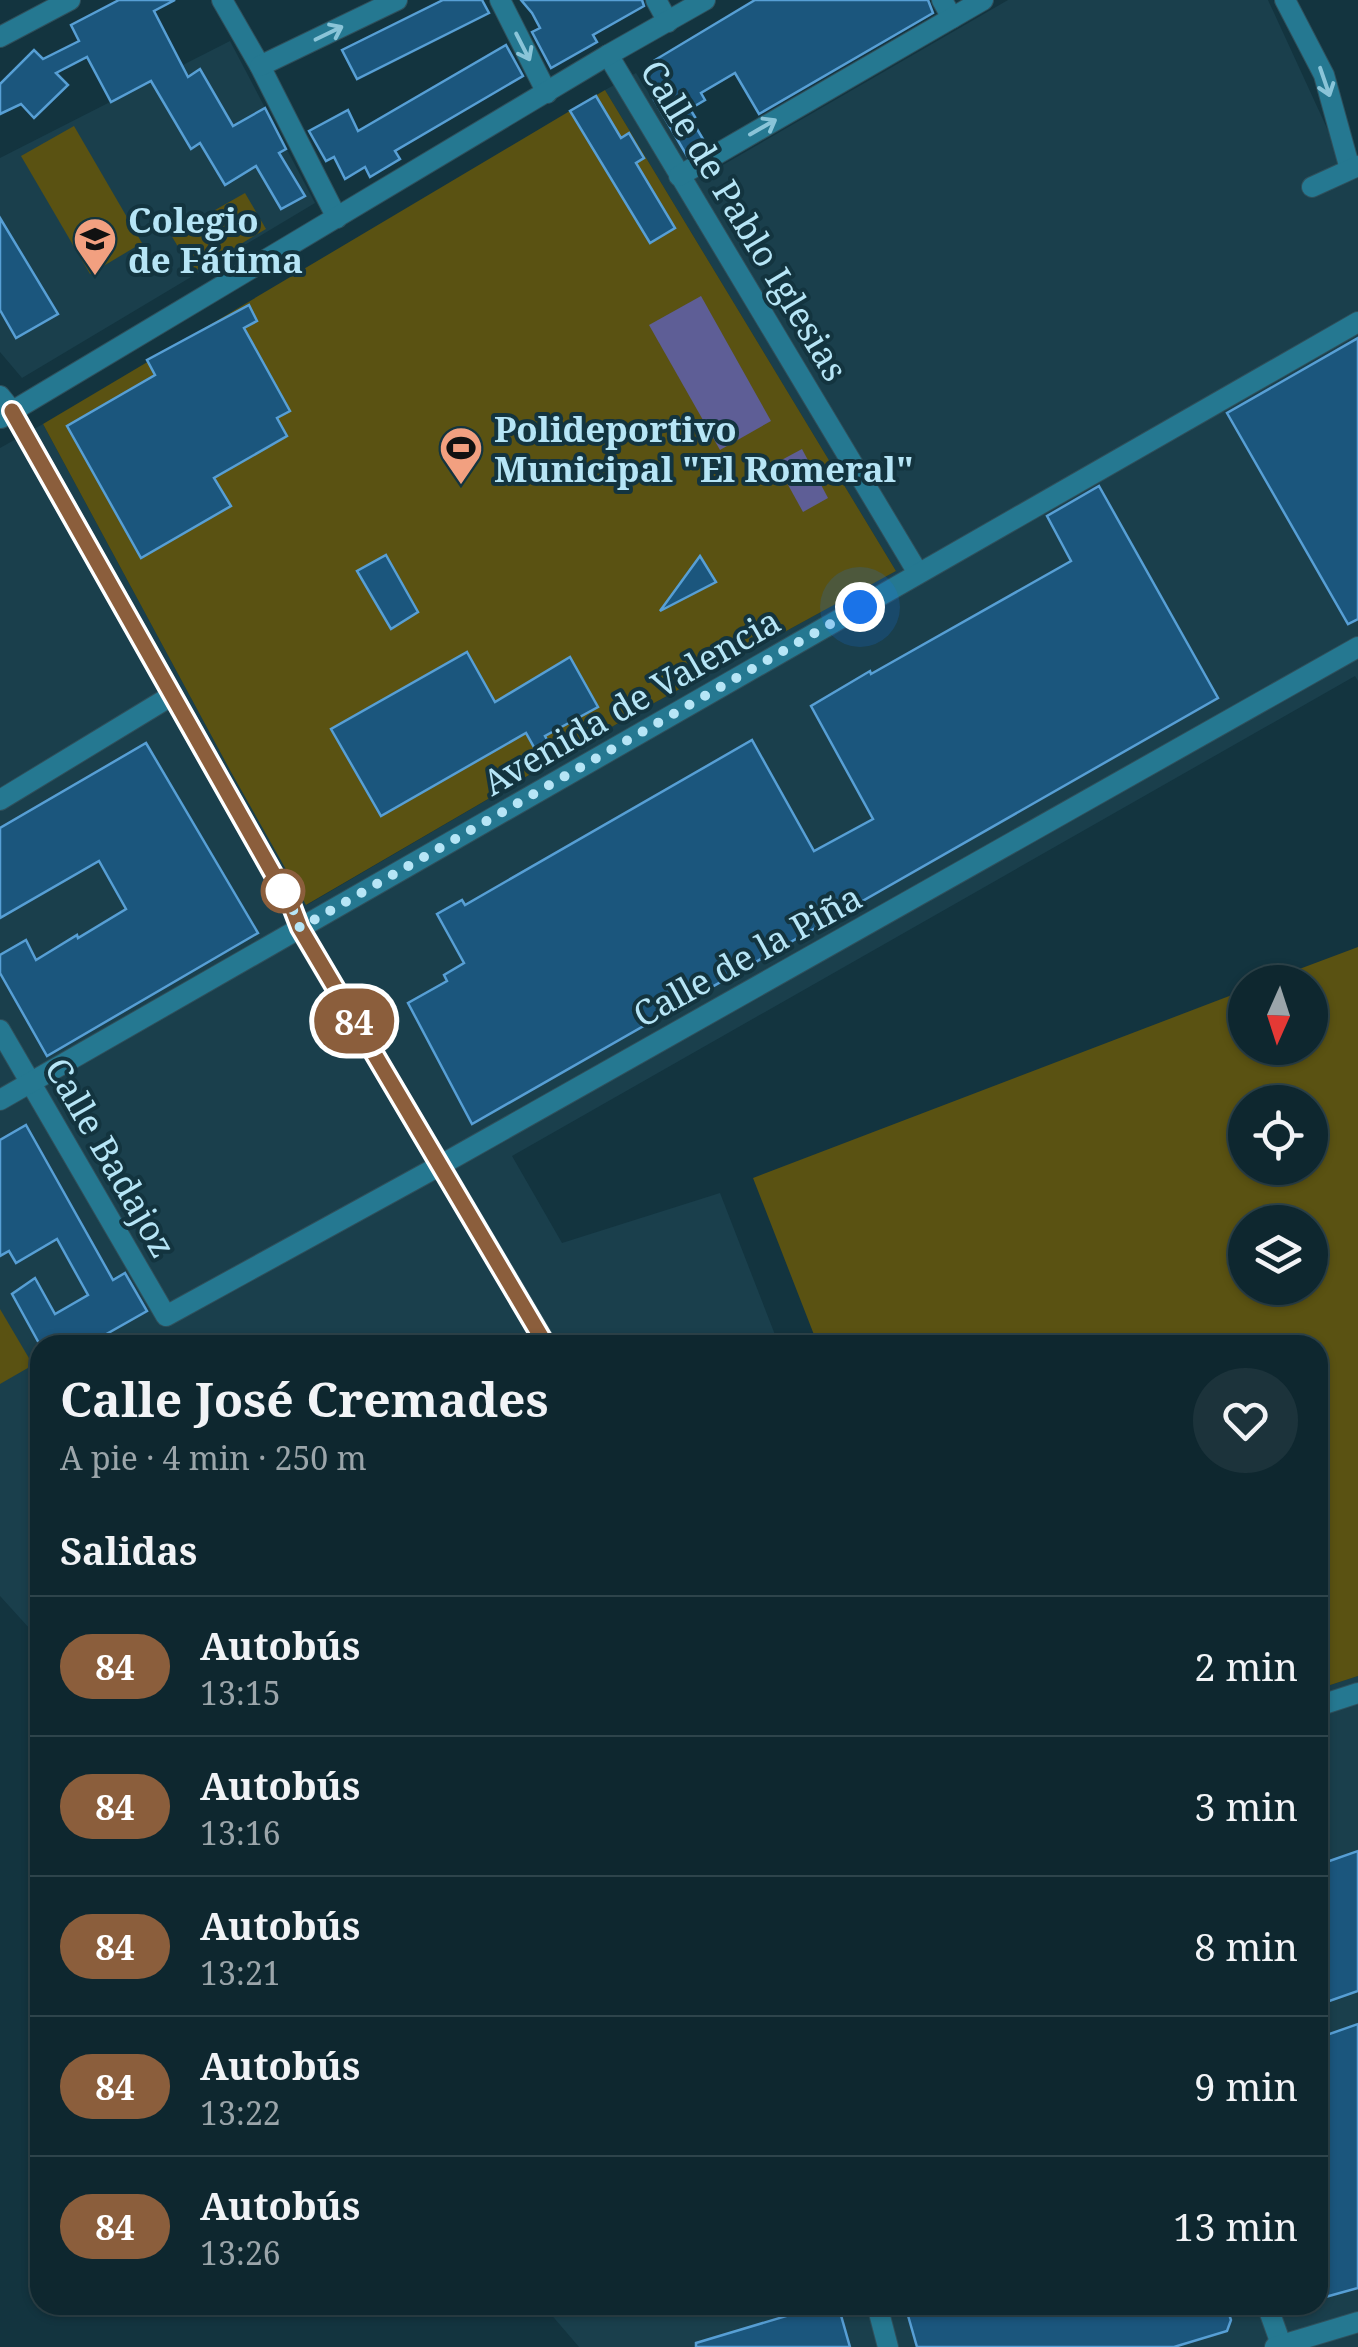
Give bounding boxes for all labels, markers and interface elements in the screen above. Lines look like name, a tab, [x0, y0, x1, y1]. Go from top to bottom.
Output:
one-way arrow	[313, 23, 343, 42]
one-way arrow	[515, 31, 534, 61]
street label: Calle de Pablo Iglesias	[631, 51, 859, 389]
one-way arrow	[1317, 65, 1335, 97]
one-way arrow	[748, 117, 778, 137]
place label: Colegio de Fátima	[128, 196, 303, 283]
school or university icon: Colegio de Fátima	[72, 216, 118, 277]
place label: Polideportivo Municipal "El Romeral"	[494, 405, 914, 492]
sports icon: Polideportivo Municipal "El Romeral"	[438, 425, 484, 486]
your location	[835, 582, 885, 632]
street label: Avenida de Valencia	[474, 597, 788, 805]
unlabelled marker	[262, 870, 304, 912]
street label: Calle de la Piña	[624, 873, 870, 1037]
north arrow	[1228, 965, 1328, 1065]
map controls	[1228, 965, 1328, 1305]
line badge: 84	[309, 988, 399, 1054]
text: 84	[334, 998, 374, 1045]
street label: Calle Badajoz	[35, 1049, 187, 1265]
button: locate	[1228, 1085, 1328, 1185]
button: layers	[1228, 1205, 1328, 1305]
text: Calle José Cremades	[60, 1366, 549, 1431]
button: heart	[1193, 1368, 1298, 1473]
text: A pie · 4 min · 250 m	[60, 1436, 367, 1479]
text: Salidas	[60, 1524, 197, 1576]
text: Autobús	[200, 1619, 360, 1671]
text: 2 min	[1194, 1640, 1298, 1692]
text: 84	[95, 1643, 135, 1690]
text: 13:15	[200, 1671, 281, 1714]
text: Autobús	[200, 1759, 360, 1811]
text: 3 min	[1194, 1780, 1298, 1832]
text: 84	[95, 1783, 135, 1830]
text: 13:16	[200, 1811, 281, 1854]
text: Autobús	[200, 1899, 360, 1951]
text: 8 min	[1194, 1920, 1298, 1972]
text: 84	[95, 1923, 135, 1970]
text: 13:21	[200, 1951, 281, 1994]
text: Autobús	[200, 2039, 360, 2091]
text: 9 min	[1194, 2060, 1298, 2112]
text: 84	[95, 2063, 135, 2110]
text: 13:22	[200, 2091, 281, 2134]
text: Autobús	[200, 2179, 360, 2231]
text: 13 min	[1173, 2200, 1298, 2252]
text: 84	[95, 2203, 135, 2250]
text: 13:26	[200, 2231, 281, 2274]

